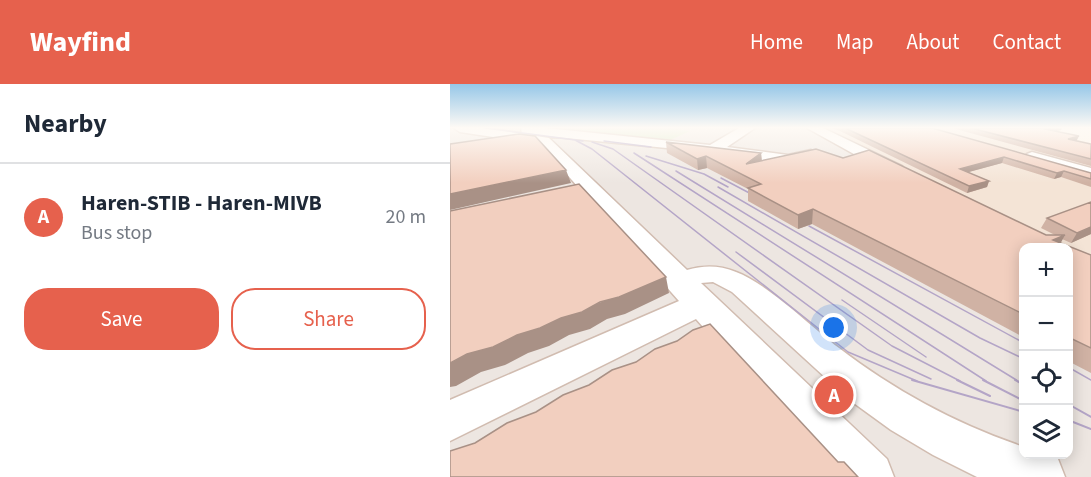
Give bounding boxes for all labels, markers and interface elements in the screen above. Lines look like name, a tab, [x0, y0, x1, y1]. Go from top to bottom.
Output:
text: Wayfind	[30, 22, 131, 62]
text: Home	[750, 27, 803, 57]
text: Map	[836, 27, 874, 57]
text: About	[907, 27, 959, 57]
text: Contact	[992, 27, 1061, 57]
text: Nearby	[24, 105, 107, 142]
text: Haren-STIB - Haren-MIVB	[81, 187, 322, 219]
text: A	[38, 203, 49, 231]
text: 20 m	[386, 203, 426, 231]
text: Bus stop	[81, 219, 152, 247]
map controls	[1019, 243, 1073, 459]
button: +	[1019, 243, 1073, 297]
button: Save	[24, 288, 219, 350]
button: Share	[231, 288, 426, 350]
button: −	[1019, 297, 1073, 351]
your location	[819, 313, 848, 342]
button: locate	[1019, 351, 1073, 405]
pin: A	[814, 372, 854, 418]
button: layers	[1019, 405, 1073, 459]

